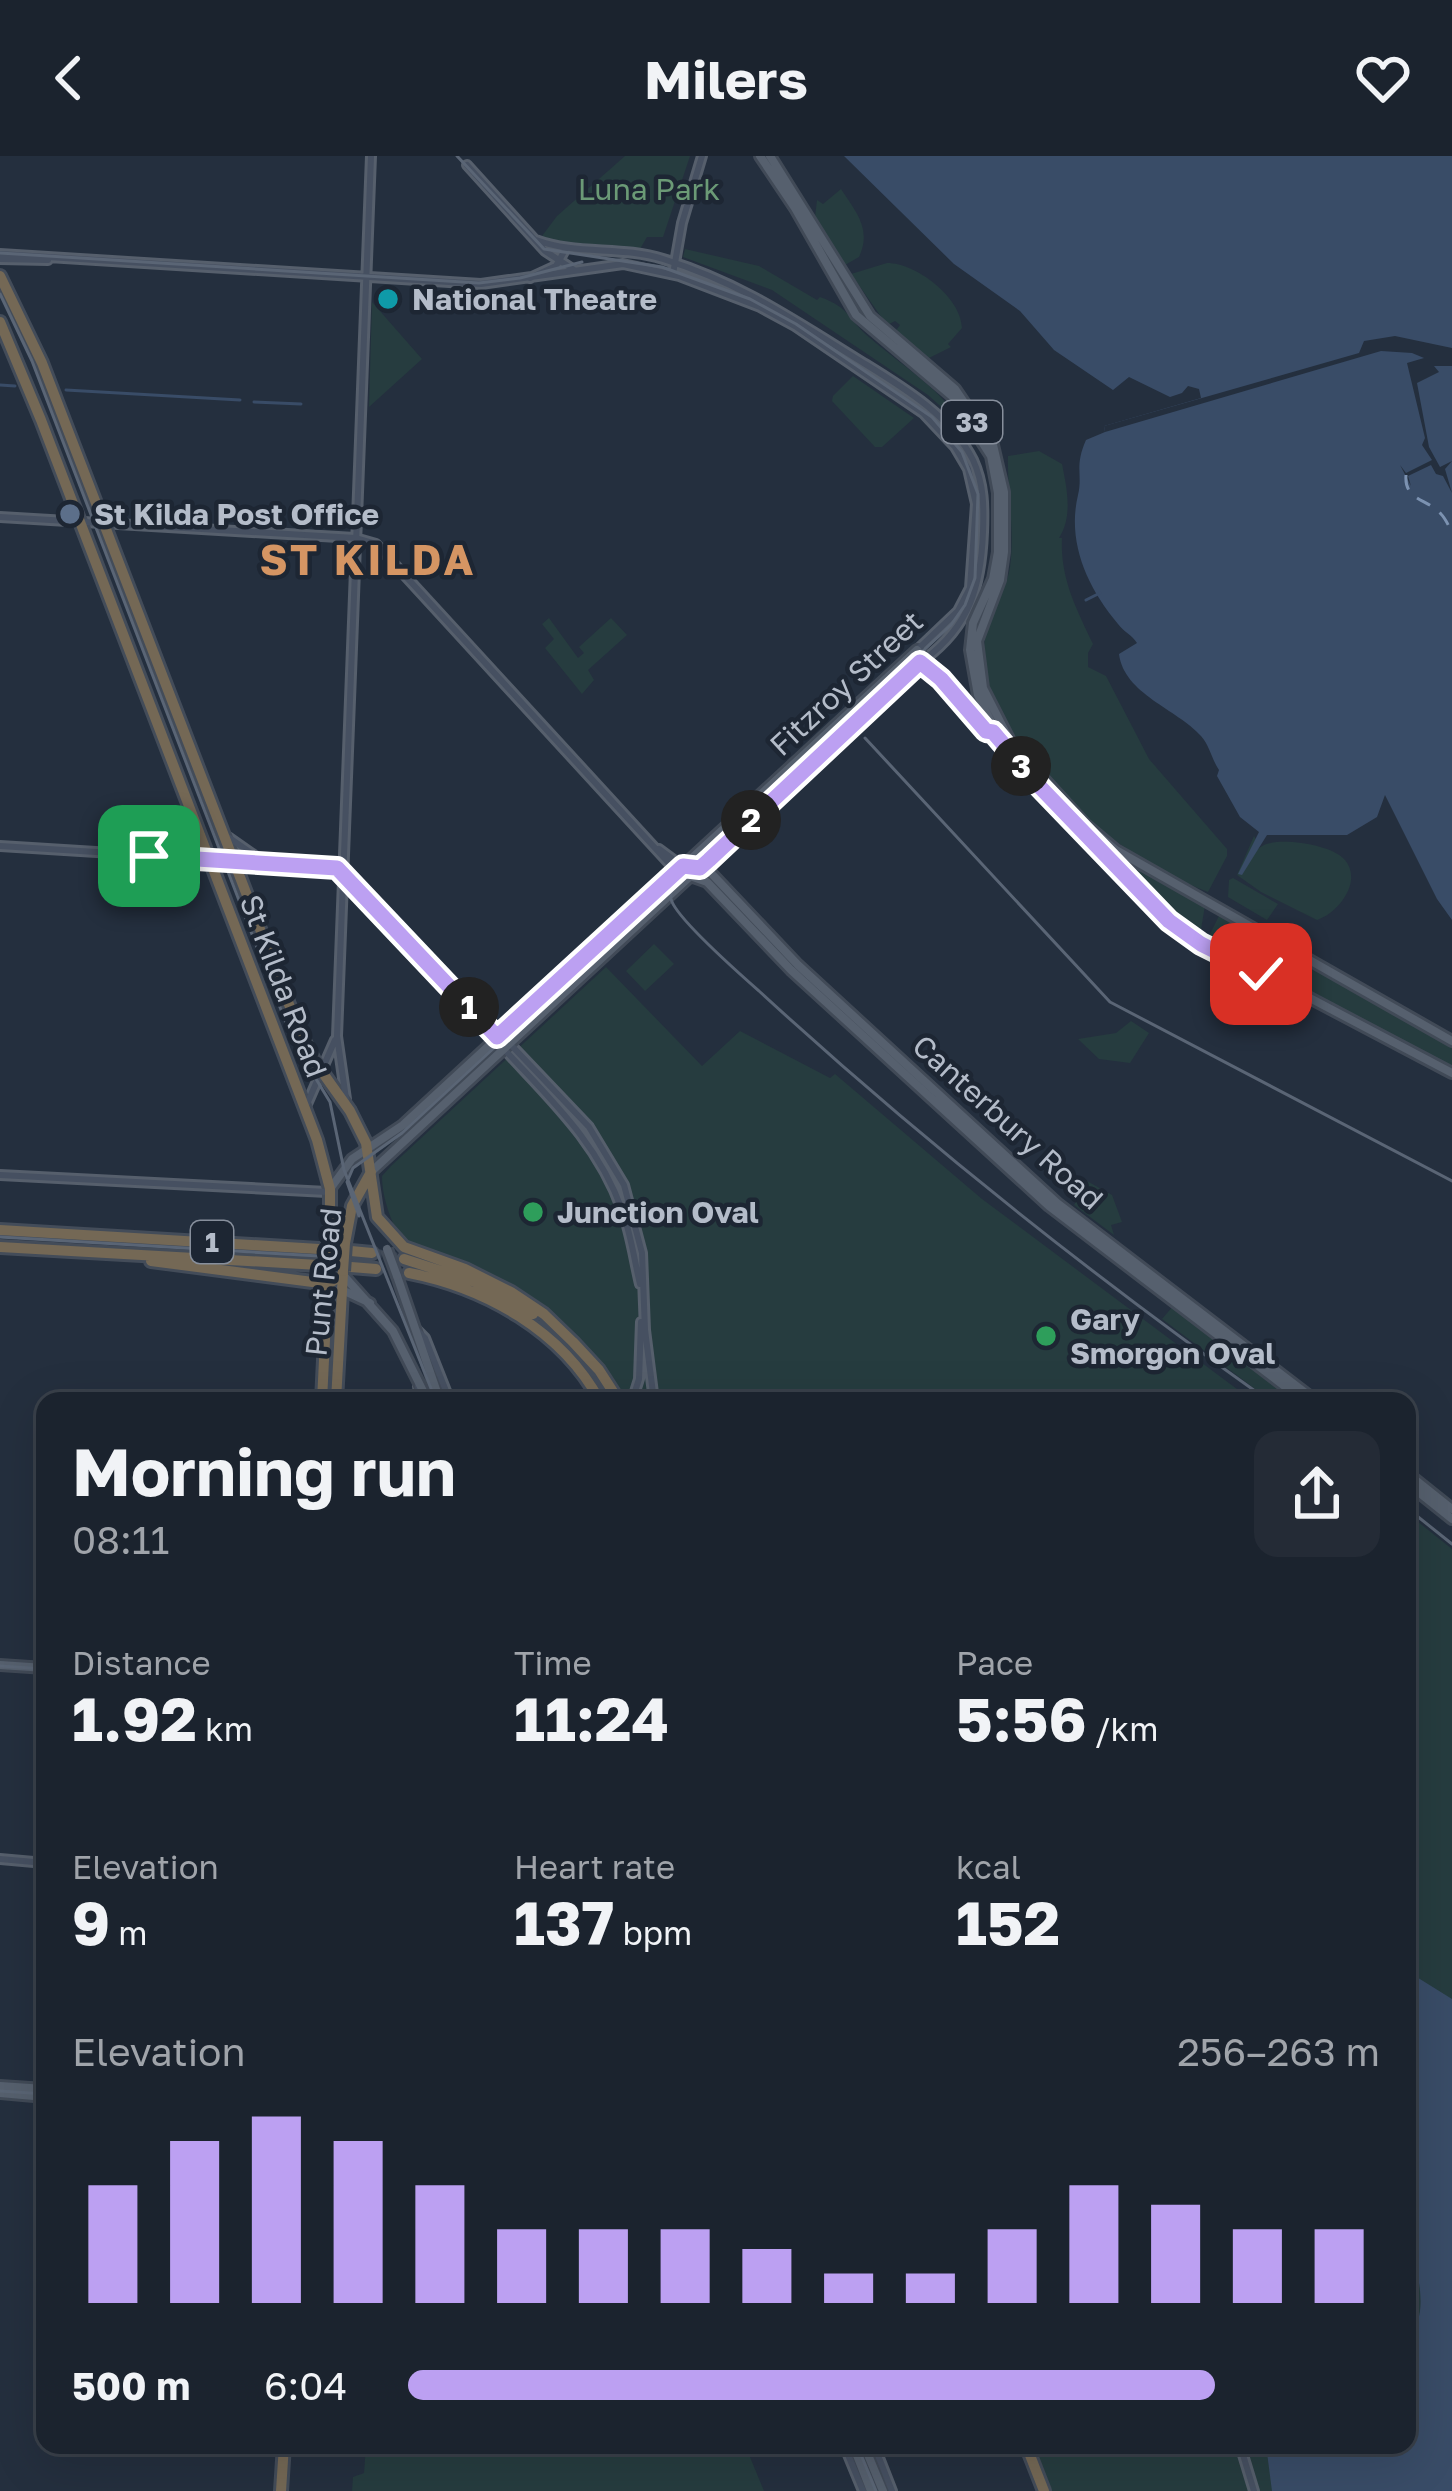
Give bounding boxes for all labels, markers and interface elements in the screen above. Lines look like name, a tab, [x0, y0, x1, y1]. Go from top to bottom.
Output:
icon: back	[36, 45, 102, 111]
icon: heart	[1350, 45, 1416, 111]
text: Milers	[644, 46, 808, 111]
park label: Luna Park	[578, 171, 720, 207]
place label: National Theatre	[412, 281, 657, 317]
marker: National Theatre	[375, 286, 401, 312]
road number: 33	[942, 401, 1002, 443]
place label: St Kilda Post Office	[94, 496, 379, 532]
marker: St Kilda Post Office	[57, 501, 83, 527]
district label: ST KILDA	[260, 534, 476, 584]
street label: Fitzroy Street	[762, 603, 930, 763]
pin: 3	[991, 736, 1051, 796]
text: 3	[1011, 746, 1031, 785]
pin: 2	[721, 790, 781, 850]
text: 2	[741, 800, 761, 839]
pin	[98, 805, 200, 907]
icon: arrive	[116, 823, 182, 889]
street label: St Kilda Road	[233, 890, 335, 1082]
pin	[1210, 923, 1312, 1025]
icon: check	[1228, 941, 1294, 1007]
pin: 1	[439, 977, 499, 1037]
text: 1	[461, 987, 478, 1026]
street label: Canterbury Road	[905, 1027, 1111, 1217]
place label: Junction Oval	[557, 1194, 759, 1230]
marker: Junction Oval	[520, 1199, 546, 1225]
street label: Punt Road	[297, 1206, 349, 1358]
road number: 1	[191, 1221, 233, 1263]
place label: Gary Smorgon Oval	[1070, 1301, 1275, 1371]
marker: Gary Smorgon Oval	[1033, 1323, 1059, 1349]
text: Morning run	[72, 1431, 456, 1511]
button: share	[1254, 1431, 1380, 1557]
text: 08:11	[72, 1516, 170, 1563]
text: Distance	[72, 1643, 211, 1682]
text: Time	[514, 1643, 592, 1682]
text: Pace	[956, 1643, 1033, 1682]
text: 1.92	[72, 1682, 197, 1754]
text: 11:24	[514, 1682, 669, 1754]
text: 5:56	[956, 1682, 1087, 1754]
text: km	[197, 1709, 253, 1748]
text: /km	[1087, 1709, 1158, 1748]
text: Elevation	[72, 1847, 219, 1886]
text: Heart rate	[514, 1847, 675, 1886]
text: kcal	[956, 1847, 1021, 1886]
text: 9	[72, 1886, 110, 1958]
text: 137	[514, 1886, 614, 1958]
text: 152	[956, 1886, 1060, 1958]
text: m	[110, 1913, 148, 1952]
text: bpm	[614, 1913, 692, 1952]
text: Elevation	[72, 2028, 245, 2075]
text: 256–263 m	[1177, 2028, 1380, 2075]
text: 500 m	[72, 2362, 190, 2409]
text: 6:04	[264, 2362, 347, 2409]

